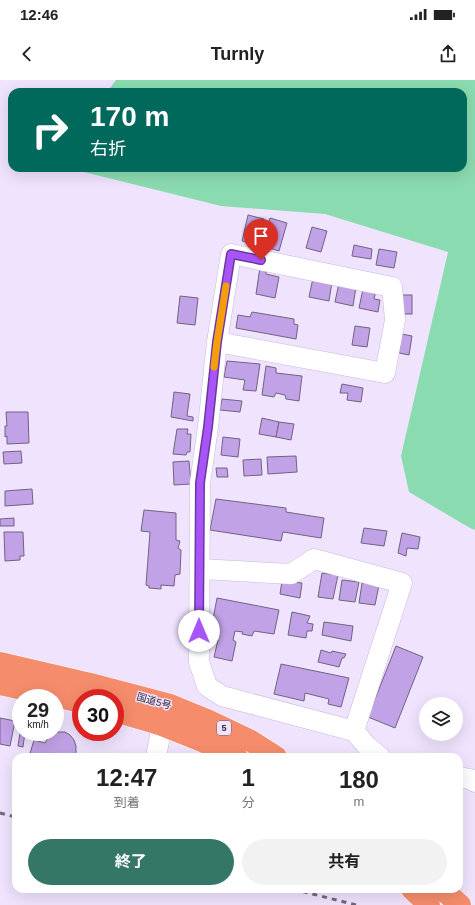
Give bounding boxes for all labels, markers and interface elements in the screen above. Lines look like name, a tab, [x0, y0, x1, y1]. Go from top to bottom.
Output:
text: 12:46	[20, 6, 58, 23]
icon: back	[16, 43, 38, 65]
icon: share	[437, 43, 459, 65]
text: Turnly	[211, 44, 264, 64]
text: 170 m	[90, 101, 169, 132]
icon: right	[24, 104, 76, 156]
text: 右折	[90, 139, 126, 159]
pin	[244, 219, 278, 260]
icon: arrive	[250, 225, 272, 247]
position arrow	[178, 610, 220, 652]
speed limit sign: 30	[72, 689, 124, 741]
street label: 国道5号	[135, 691, 173, 711]
map controls	[419, 697, 463, 741]
button: layers	[419, 697, 463, 741]
text: 29	[27, 699, 49, 721]
text: km/h	[27, 719, 49, 730]
road number: 5	[217, 721, 231, 735]
text: 12:47	[96, 764, 157, 791]
text: 1	[241, 764, 255, 791]
text: 180	[339, 766, 379, 793]
text: m	[353, 794, 364, 809]
text: 到着	[114, 795, 140, 810]
text: 分	[242, 795, 255, 810]
button: 終了	[28, 839, 234, 885]
button: 共有	[242, 839, 447, 885]

